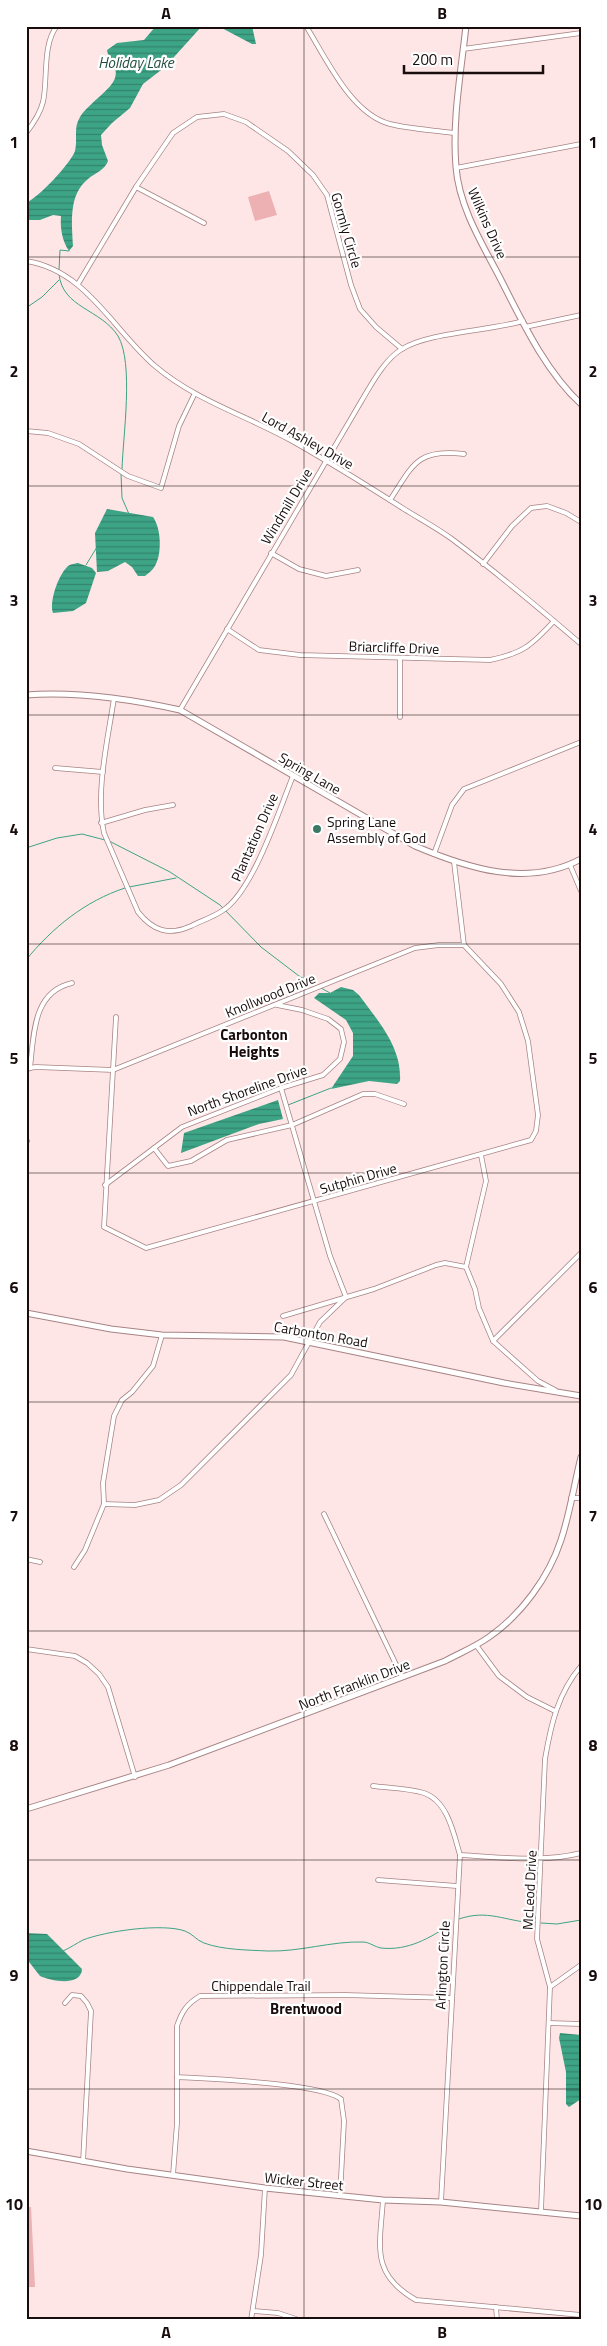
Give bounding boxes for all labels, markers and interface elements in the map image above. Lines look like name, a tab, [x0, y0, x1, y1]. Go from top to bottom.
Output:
text: A	[161, 1, 171, 25]
text: B	[437, 1, 447, 25]
scale bar	[404, 42, 543, 74]
text: 200 m	[412, 48, 453, 71]
water label: Holiday Lake	[98, 51, 175, 74]
text: 1	[10, 130, 18, 154]
text: 1	[589, 130, 597, 154]
street label: Wilkins Drive	[463, 184, 513, 262]
street label: Gormly Circle	[326, 190, 368, 270]
text: 2	[10, 359, 18, 383]
text: 2	[589, 359, 597, 383]
street label: Lord Ashley Drive	[258, 406, 358, 474]
street label: Windmill Drive	[255, 464, 317, 548]
text: 3	[10, 588, 18, 612]
text: 3	[589, 588, 597, 612]
street label: Briarcliffe Drive	[348, 635, 440, 659]
street label: Spring Lane	[275, 747, 345, 799]
street label: Plantation Drive	[225, 790, 283, 884]
place label: Spring Lane Assembly of God	[327, 811, 426, 848]
text: 4	[10, 817, 19, 841]
text: 4	[589, 817, 598, 841]
marker: Spring Lane Assembly of God	[311, 823, 323, 835]
street label: Knollwood Drive	[222, 967, 318, 1023]
district label: Carbonton Heights	[220, 1023, 288, 1063]
text: 5	[10, 1046, 19, 1070]
text: 5	[589, 1046, 598, 1070]
street label: North Shoreline Drive	[184, 1059, 310, 1121]
street label: Sutphin Drive	[317, 1157, 399, 1199]
text: 6	[10, 1275, 19, 1299]
text: 6	[589, 1275, 598, 1299]
street label: Carbonton Road	[272, 1315, 370, 1353]
text: 7	[10, 1504, 18, 1528]
text: 7	[589, 1504, 597, 1528]
street label: North Franklin Drive	[295, 1653, 413, 1715]
text: 8	[10, 1733, 19, 1757]
text: 8	[589, 1733, 598, 1757]
street label: McLeod Drive	[516, 1850, 542, 1930]
street label: Arlington Circle	[429, 1920, 455, 2010]
text: 9	[10, 1963, 19, 1987]
text: 9	[589, 1963, 598, 1987]
street label: Chippendale Trail	[211, 1975, 311, 1996]
district label: Brentwood	[270, 1997, 342, 2020]
street label: Wicker Street	[264, 2166, 345, 2196]
text: 10	[5, 2192, 23, 2216]
text: 10	[584, 2192, 602, 2216]
text: A	[161, 2320, 171, 2344]
text: B	[437, 2320, 447, 2344]

